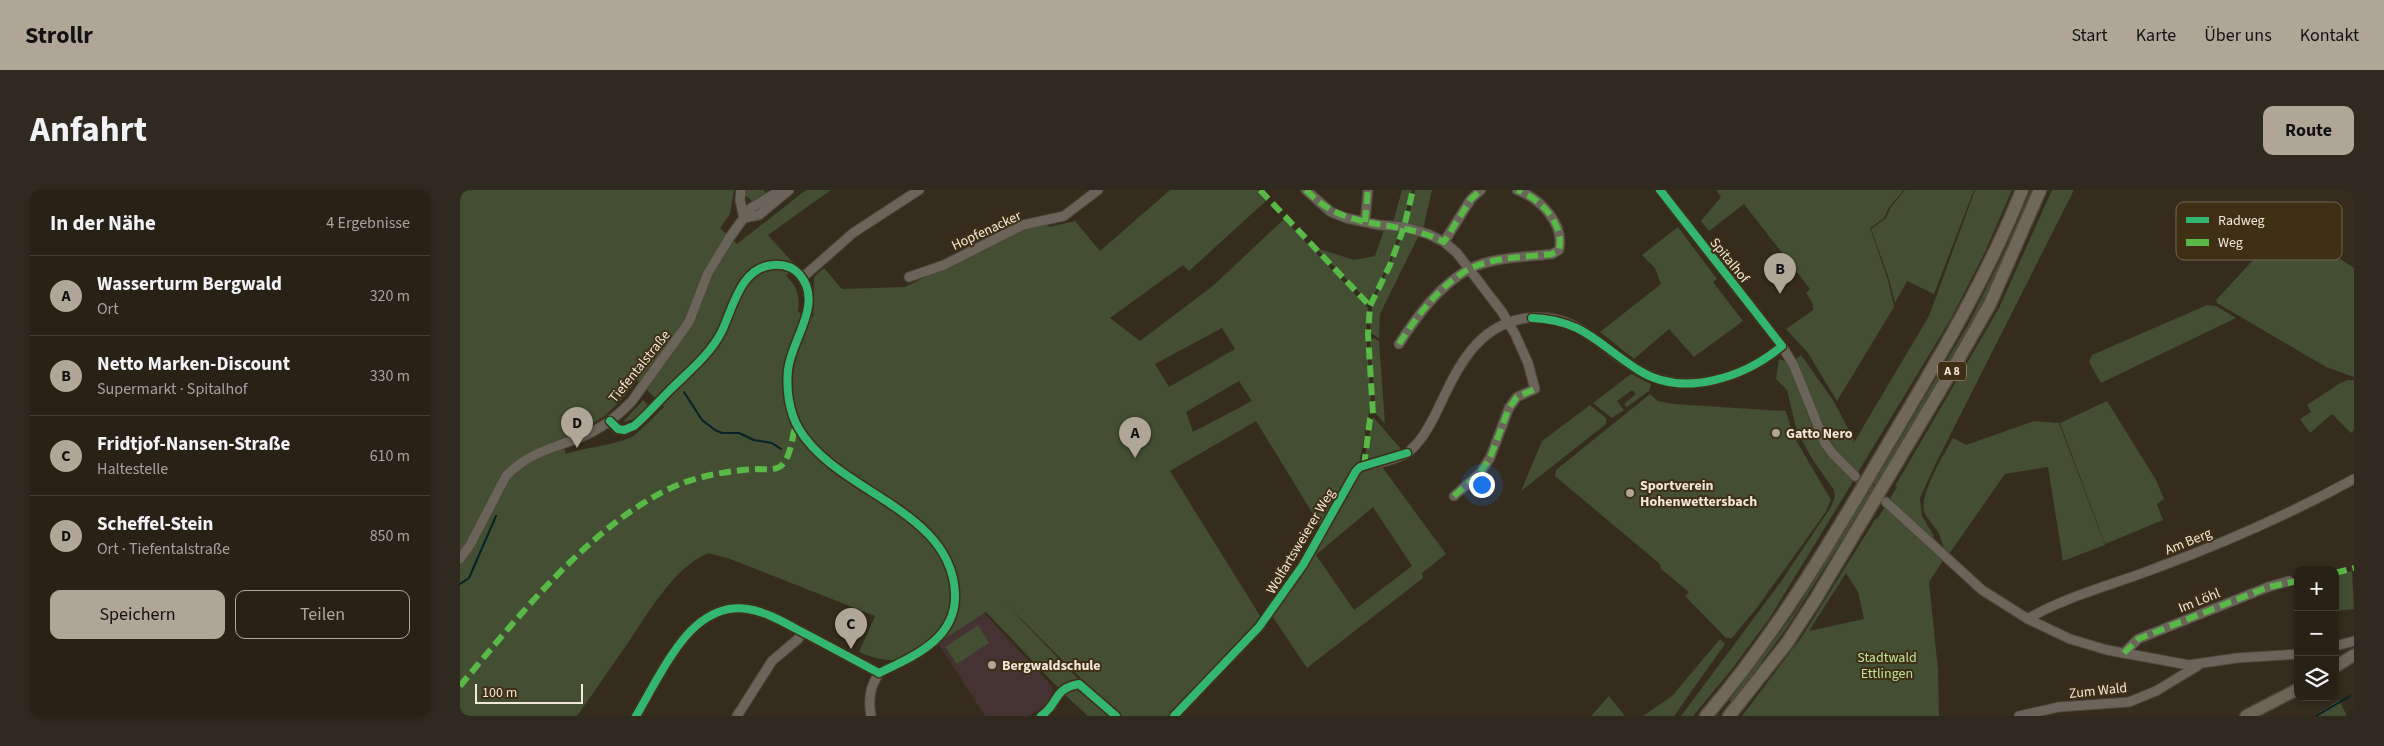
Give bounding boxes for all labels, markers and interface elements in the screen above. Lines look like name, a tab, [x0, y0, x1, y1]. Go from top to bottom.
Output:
text: Strollr	[25, 18, 93, 53]
text: Start	[2071, 23, 2108, 48]
text: Karte	[2136, 23, 2176, 48]
text: Über uns	[2204, 23, 2272, 48]
text: Kontakt	[2300, 23, 2359, 48]
text: Anfahrt	[30, 105, 147, 155]
button: Route	[2263, 106, 2354, 155]
legend	[2176, 202, 2342, 260]
street label: Hopfenacker	[948, 206, 1025, 256]
text: In der Nähe	[50, 208, 156, 238]
text: Radweg	[2218, 211, 2265, 231]
text: 4 Ergebnisse	[326, 212, 410, 234]
text: Weg	[2218, 233, 2243, 253]
street label: Spitalhof	[1705, 234, 1754, 288]
pin: B	[1764, 253, 1796, 294]
text: Wasserturm Bergwald	[97, 271, 282, 298]
text: A	[61, 285, 71, 307]
text: 320 m	[370, 285, 410, 307]
text: Ort	[97, 298, 119, 320]
street label: Tiefentalstraße	[604, 326, 675, 407]
text: Netto Marken-Discount	[97, 351, 290, 378]
road number: A 8	[1938, 362, 1966, 380]
text: B	[61, 365, 71, 387]
text: 330 m	[370, 365, 410, 387]
text: Supermarkt · Spitalhof	[97, 378, 247, 400]
pin: D	[561, 407, 593, 448]
pin: A	[1119, 417, 1151, 458]
place label: Gatto Nero	[1786, 424, 1853, 444]
marker: Gatto Nero	[1770, 427, 1782, 439]
text: Fridtjof-Nansen-Straße	[97, 431, 290, 458]
text: C	[61, 445, 71, 467]
text: 610 m	[370, 445, 410, 467]
text: Haltestelle	[97, 458, 168, 480]
your location	[1469, 472, 1495, 498]
place label: Sportverein Hohenwettersbach	[1640, 476, 1757, 512]
street label: Wolfartsweierer Weg	[1261, 485, 1340, 598]
marker: Sportverein Hohenwettersbach	[1624, 487, 1636, 499]
text: Scheffel-Stein	[97, 511, 213, 538]
street label: Am Berg	[2162, 523, 2215, 560]
text: D	[61, 525, 71, 547]
text: 850 m	[370, 525, 410, 547]
text: Ort · Tiefentalstraße	[97, 538, 230, 560]
map controls	[2294, 566, 2339, 701]
button: +	[2294, 566, 2339, 611]
street label: Im Löhl	[2175, 583, 2224, 618]
button: Speichern	[50, 590, 225, 639]
button: Teilen	[235, 590, 410, 639]
pin: C	[835, 608, 867, 649]
button: −	[2294, 611, 2339, 656]
park label: Stadtwald Ettlingen	[1857, 648, 1917, 684]
place label: Bergwaldschule	[1002, 656, 1101, 676]
button: layers	[2294, 656, 2339, 701]
marker: Bergwaldschule	[986, 659, 998, 671]
street label: Zum Wald	[2068, 678, 2128, 704]
scale bar	[475, 681, 582, 704]
text: 100 m	[482, 683, 517, 703]

